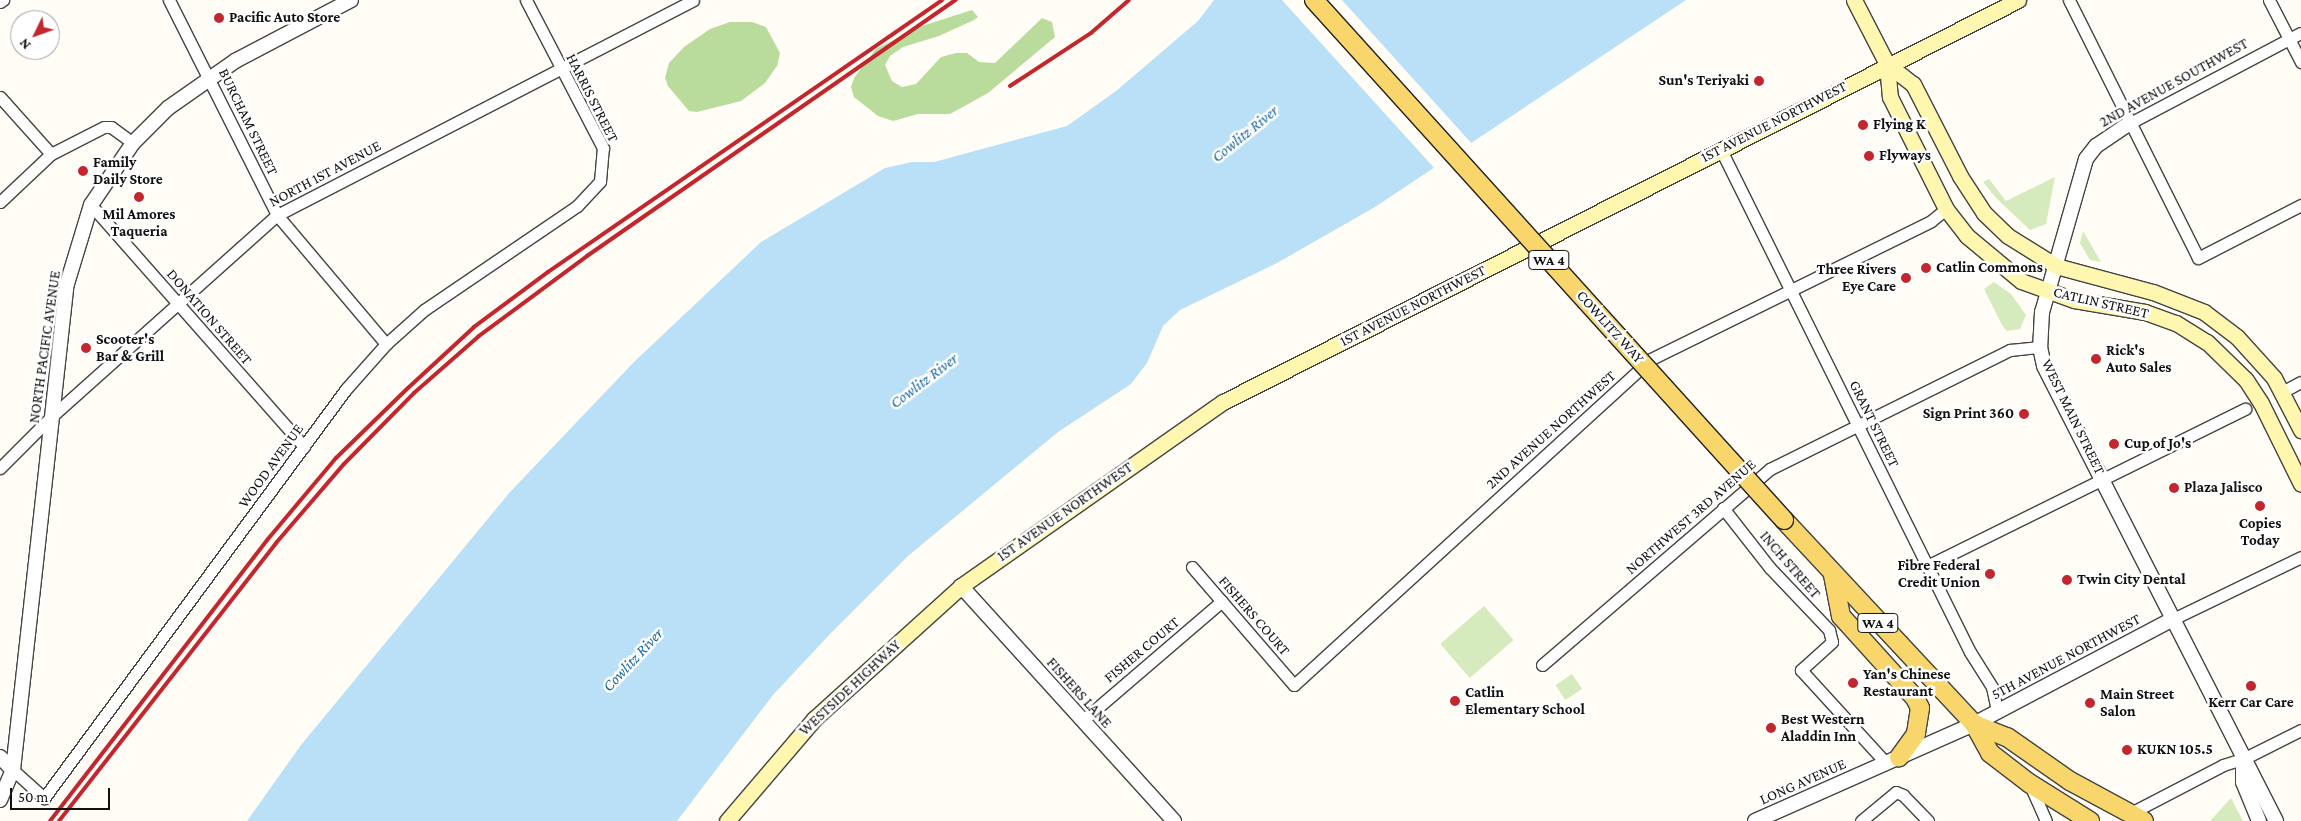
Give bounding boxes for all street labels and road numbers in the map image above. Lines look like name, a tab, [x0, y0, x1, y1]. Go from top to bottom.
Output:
street label: 2ND AVENUE SOUTHWEST	[2097, 35, 2251, 131]
street label: HARRIS STREET	[562, 51, 622, 145]
street label: BURCHAM STREET	[214, 66, 282, 178]
street label: 1ST AVENUE NORTHWEST	[1698, 77, 1850, 167]
street label: NORTH 1ST AVENUE	[266, 137, 384, 211]
road number: WA 4	[1528, 248, 1570, 272]
street label: 1ST AVENUE NORTHWEST	[1337, 261, 1489, 351]
street label: DONATION STREET	[162, 265, 256, 369]
street label: NORTH PACIFIC AVENUE	[25, 270, 65, 424]
street label: CATLIN STREET	[2052, 283, 2150, 323]
street label: COWLITZ WAY	[1572, 287, 1648, 367]
street label: WEST MAIN STREET	[2037, 356, 2109, 478]
street label: 2ND AVENUE NORTHWEST	[1482, 367, 1620, 493]
street label: GRANT STREET	[1845, 378, 1903, 470]
street label: WOOD AVENUE	[235, 421, 307, 511]
street label: NORTHWEST 3RD AVENUE	[1622, 456, 1760, 578]
street label: 1ST AVENUE NORTHWEST	[994, 458, 1136, 566]
street label: INCH STREET	[1756, 527, 1824, 603]
street label: FISHERS COURT	[1215, 573, 1293, 659]
street label: 5TH AVENUE NORTHWEST	[1988, 610, 2144, 704]
road number: WA 4	[1857, 612, 1899, 634]
street label: FISHER COURT	[1101, 613, 1183, 687]
street label: WESTSIDE HIGHWAY	[795, 636, 905, 740]
street label: FISHERS LANE	[1043, 654, 1115, 732]
street label: LONG AVENUE	[1757, 755, 1849, 809]

